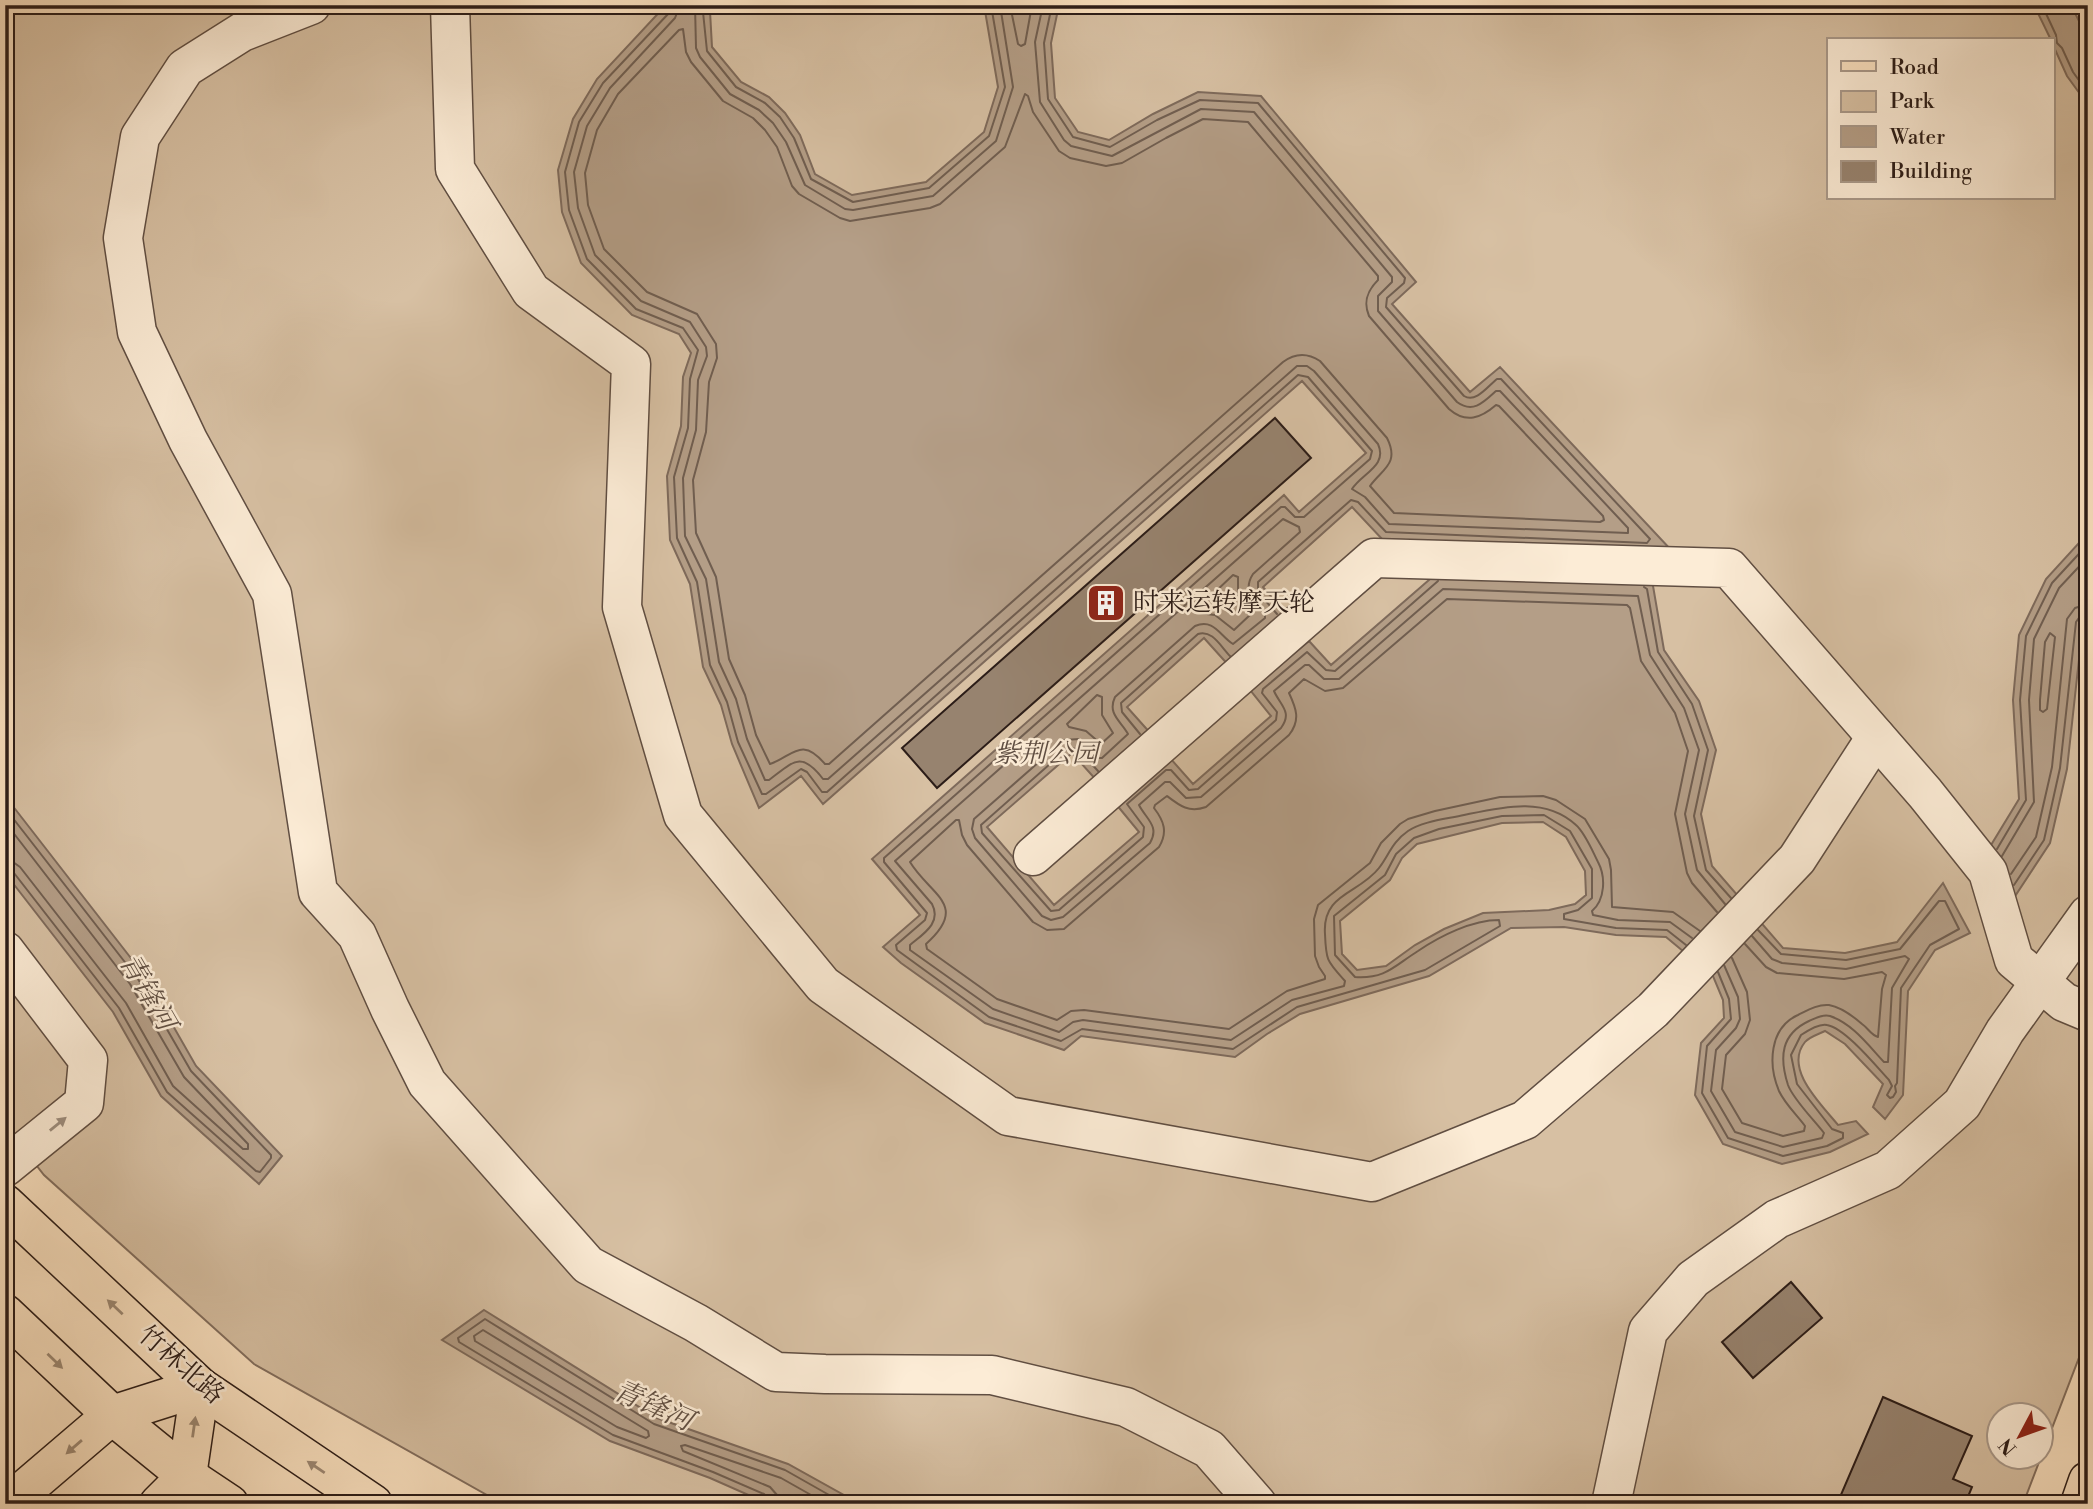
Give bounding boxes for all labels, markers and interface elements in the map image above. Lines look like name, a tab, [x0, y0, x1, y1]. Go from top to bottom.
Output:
legend	[1827, 38, 2054, 200]
text: Road	[1890, 55, 1939, 81]
text: Park	[1890, 89, 1935, 115]
text: Water	[1889, 125, 1945, 151]
text: Building	[1889, 159, 1972, 185]
building icon: 时来运转摩天轮	[1085, 582, 1127, 624]
place label: 时来运转摩天轮	[1133, 587, 1315, 619]
park label: 紫荆公园	[994, 738, 1102, 770]
water label: 青锋河	[111, 947, 186, 1041]
one-way arrow	[50, 1117, 67, 1132]
one-way arrow	[106, 1299, 124, 1315]
street label: 竹林北路	[131, 1319, 231, 1411]
one-way arrow	[46, 1352, 63, 1368]
water label: 青锋河	[608, 1373, 703, 1441]
north arrow	[1984, 1400, 2054, 1470]
one-way arrow	[189, 1416, 200, 1438]
text: N	[1994, 1433, 2022, 1460]
one-way arrow	[66, 1439, 83, 1454]
one-way arrow	[307, 1460, 325, 1474]

